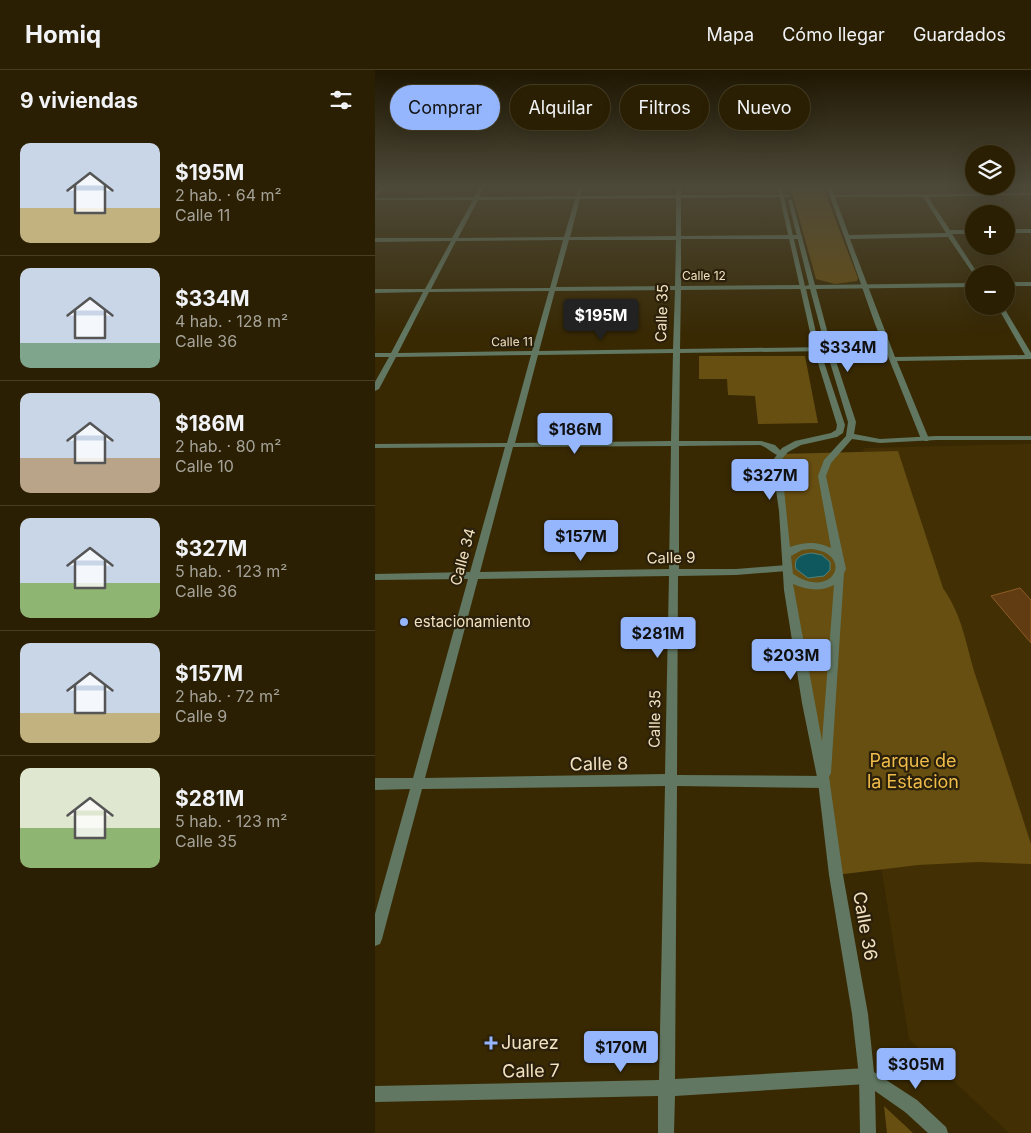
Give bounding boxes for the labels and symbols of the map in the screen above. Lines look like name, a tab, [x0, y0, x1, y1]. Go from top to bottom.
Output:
street label: Calle 12	[682, 268, 726, 283]
street label: Calle 35	[651, 284, 672, 342]
pin: $195M	[566, 298, 636, 341]
pin: $334M	[813, 330, 883, 373]
street label: Calle 11	[491, 334, 533, 349]
pin: $186M	[540, 412, 610, 455]
pin: $327M	[735, 458, 805, 501]
pin: $157M	[546, 520, 616, 562]
street label: Calle 34	[446, 526, 479, 588]
street label: Calle 9	[646, 548, 696, 567]
place label: estacionamiento	[414, 612, 531, 631]
marker: estacionamiento	[398, 616, 410, 628]
pin: $281M	[623, 616, 693, 659]
pin: $203M	[756, 638, 826, 681]
street label: Calle 35	[644, 690, 665, 748]
park label: Parque de la Estacion	[867, 750, 959, 792]
street label: Calle 8	[569, 752, 629, 775]
street label: Calle 36	[849, 890, 882, 962]
pin: $170M	[586, 1030, 656, 1073]
place label: Juarez	[501, 1032, 559, 1053]
marker: Juarez	[485, 1037, 497, 1049]
pin: $305M	[881, 1048, 951, 1090]
street label: Calle 7	[502, 1059, 560, 1082]

